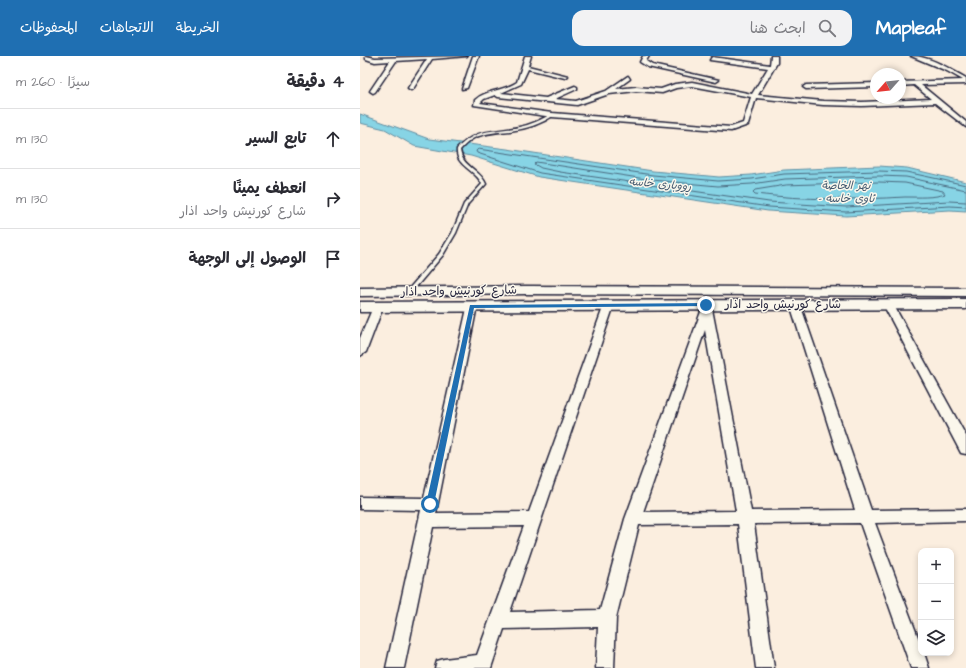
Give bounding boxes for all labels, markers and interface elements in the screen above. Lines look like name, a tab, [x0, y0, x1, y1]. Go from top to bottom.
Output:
search box	[572, 10, 852, 46]
text: Mapleaf	[876, 15, 946, 42]
icon: search	[816, 17, 838, 39]
text: المحفوظات	[20, 18, 78, 38]
text: الاتجاهات	[100, 18, 154, 38]
text: الخريطة	[176, 18, 219, 38]
text: ابحث هنا	[750, 18, 806, 39]
north arrow	[870, 68, 906, 104]
text: 4 دقيقة	[286, 70, 344, 94]
text: سيرًا · 260 m	[16, 73, 90, 91]
text: تابع السير	[247, 128, 306, 149]
icon: ahead	[322, 128, 344, 150]
text: 130 m	[16, 130, 48, 148]
water label: ڕووباری خاسە	[628, 174, 692, 196]
text: انعطف يمينًا	[233, 178, 306, 199]
water label: نهر الخاصة - ئاوی خاسە	[818, 178, 877, 206]
icon: right	[322, 188, 344, 210]
text: 130 m	[16, 190, 48, 208]
text: شارع كورنيش واحد اذار	[180, 202, 306, 220]
text: الوصول إلى الوجهة	[189, 248, 306, 269]
icon: arrive	[322, 248, 344, 270]
street label: شارع كورنيش واحد اذار	[400, 281, 517, 301]
route end	[697, 296, 715, 314]
street label: شارع كورنيش واحد اذار	[724, 296, 841, 313]
route start	[421, 495, 439, 513]
map controls	[918, 548, 954, 656]
button: +	[918, 548, 954, 584]
button: −	[918, 584, 954, 620]
button: layers	[918, 620, 954, 656]

